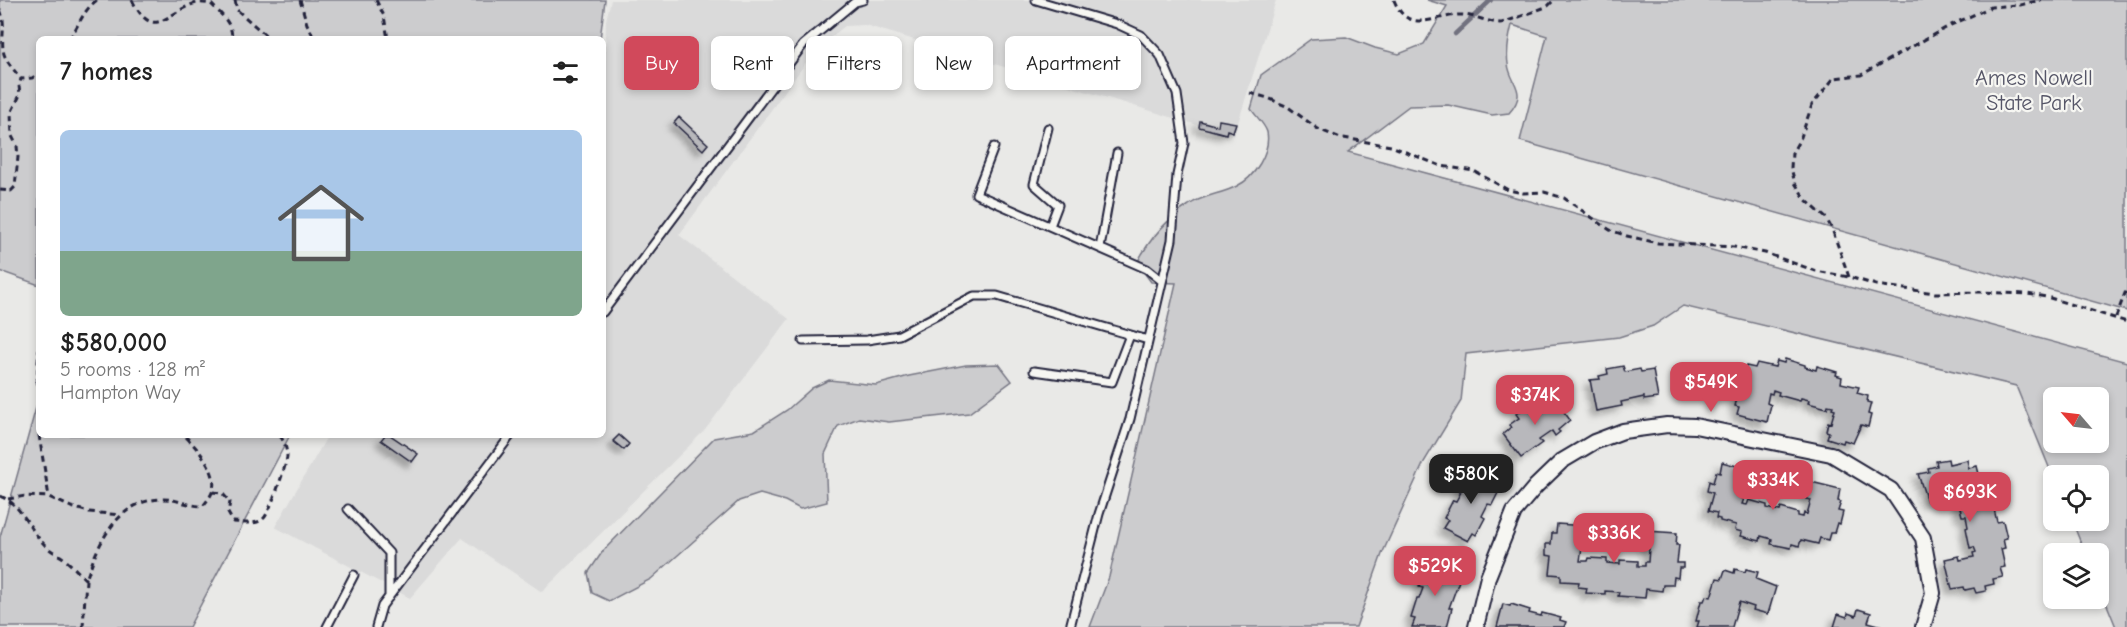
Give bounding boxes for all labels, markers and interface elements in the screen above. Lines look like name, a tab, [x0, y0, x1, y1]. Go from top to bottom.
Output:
chip: Buy	[624, 36, 699, 90]
chip: Rent	[711, 36, 794, 90]
chip: Filters	[806, 36, 902, 90]
chip: New	[914, 36, 993, 90]
chip: Apartment	[1005, 36, 1141, 90]
icon: filters	[549, 56, 582, 89]
text: 7 homes	[60, 57, 153, 87]
park label: Ames Nowell State Park	[1975, 65, 2093, 116]
icon: home	[267, 169, 375, 277]
text: $580,000	[60, 328, 167, 358]
text: 5 rooms · 128 m²	[60, 358, 205, 381]
pin: $549K	[1669, 362, 1753, 413]
text: $549K	[1684, 370, 1738, 393]
pin: $374K	[1493, 375, 1577, 426]
text: Hampton Way	[60, 381, 180, 404]
text: $374K	[1510, 383, 1560, 406]
north arrow	[2043, 387, 2109, 453]
map controls	[2043, 387, 2109, 609]
pin: $580K	[1429, 454, 1513, 505]
pin: $334K	[1731, 460, 1815, 511]
text: $580K	[1443, 462, 1499, 485]
button: locate	[2043, 465, 2109, 531]
text: $334K	[1747, 468, 1799, 491]
pin: $693K	[1928, 472, 2012, 523]
text: $693K	[1943, 480, 1997, 503]
pin: $336K	[1572, 513, 1656, 564]
text: $336K	[1587, 521, 1641, 544]
button: layers	[2043, 543, 2109, 609]
pin: $529K	[1393, 546, 1477, 597]
text: $529K	[1408, 554, 1462, 577]

